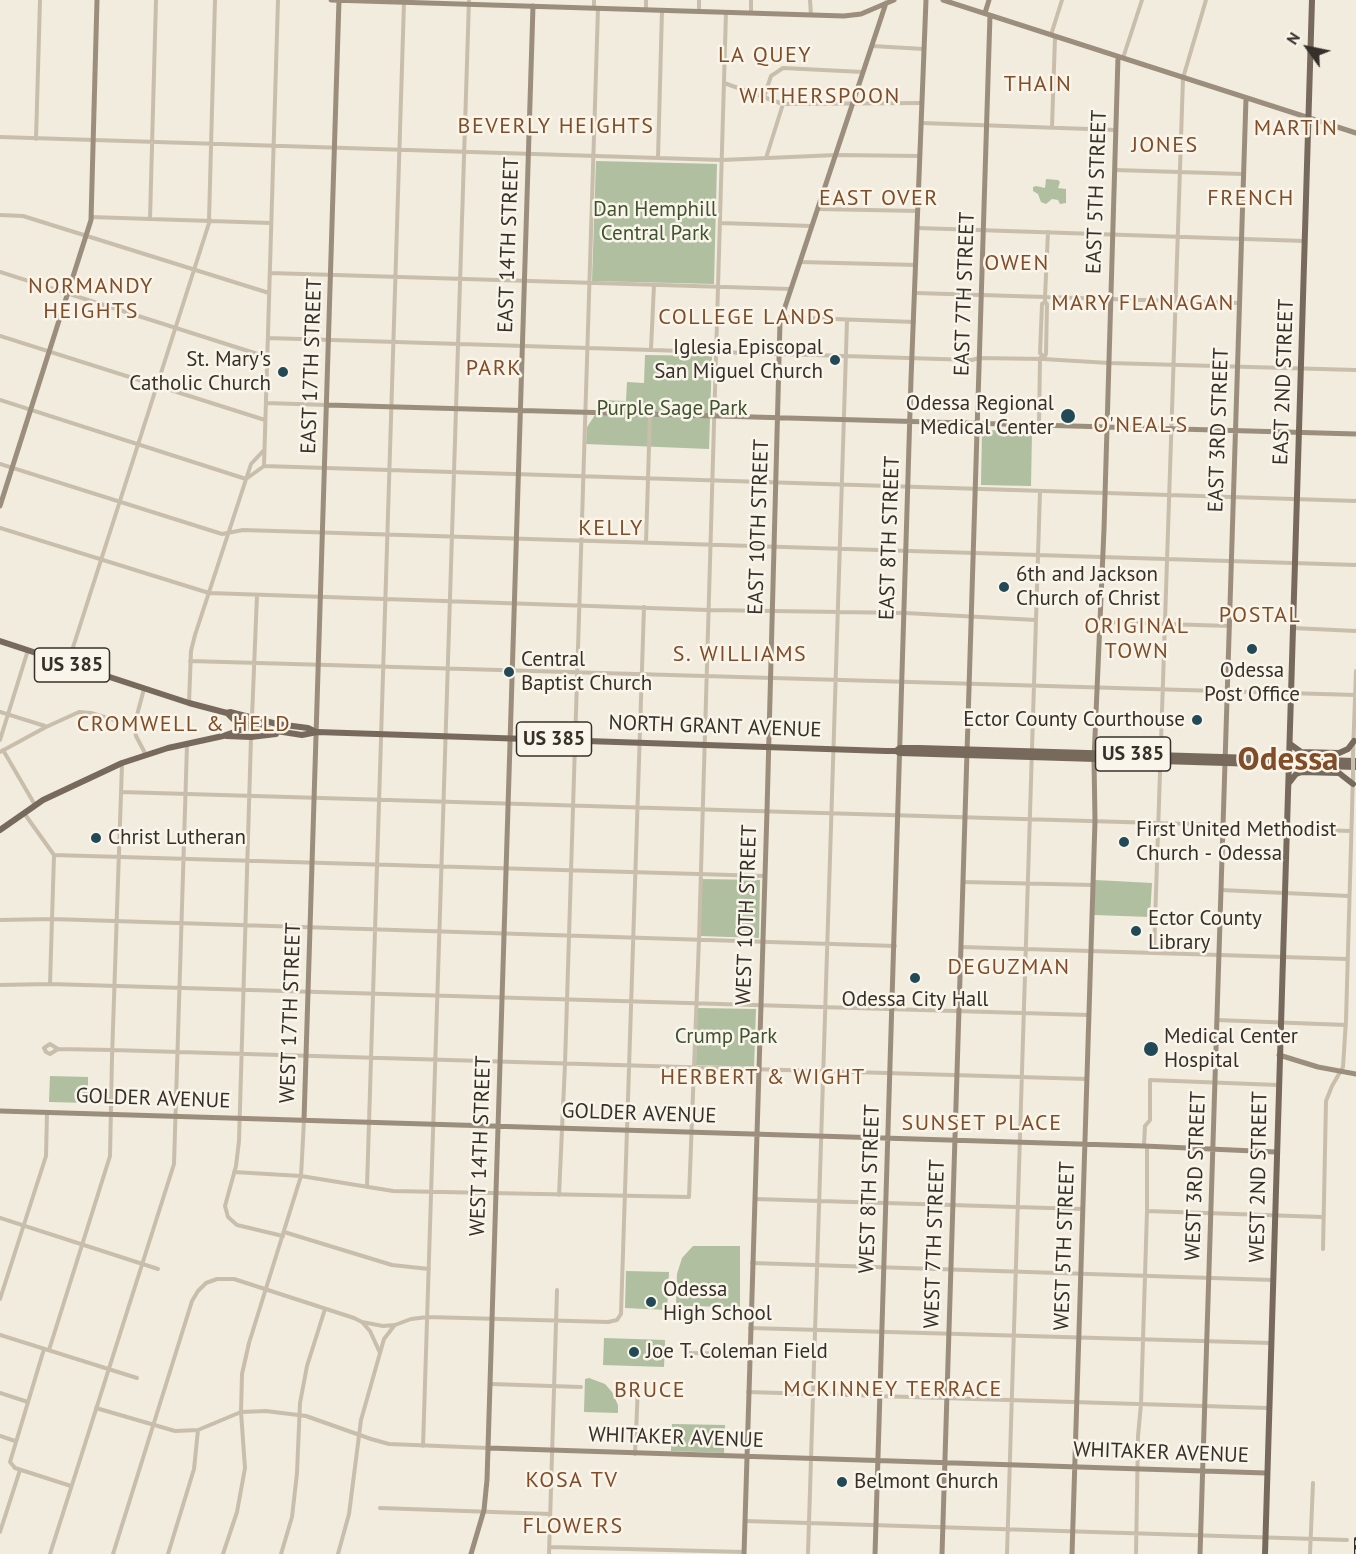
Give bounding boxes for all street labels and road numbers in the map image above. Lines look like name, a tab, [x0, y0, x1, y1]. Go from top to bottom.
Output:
street label: EAST 5TH STREET	[1082, 109, 1112, 275]
street label: EAST 14TH STREET	[493, 157, 525, 333]
street label: EAST 7TH STREET	[950, 211, 980, 377]
street label: EAST 17TH STREET	[296, 278, 328, 454]
street label: EAST 2ND STREET	[1269, 298, 1299, 466]
street label: EAST 3RD STREET	[1204, 347, 1234, 513]
street label: EAST 10TH STREET	[743, 439, 775, 615]
street label: EAST 8TH STREET	[875, 455, 905, 621]
road number: US 385	[34, 648, 110, 682]
street label: NORTH GRANT AVENUE	[608, 711, 822, 743]
road number: US 385	[516, 722, 592, 756]
road number: US 385	[1096, 737, 1170, 771]
street label: WEST 10TH STREET	[731, 824, 763, 1006]
street label: WEST 17TH STREET	[275, 922, 307, 1104]
street label: WEST 14TH STREET	[465, 1055, 497, 1237]
street label: GOLDER AVENUE	[75, 1084, 231, 1114]
street label: WEST 3RD STREET	[1180, 1091, 1212, 1261]
street label: WEST 2ND STREET	[1245, 1091, 1273, 1263]
street label: GOLDER AVENUE	[561, 1099, 717, 1129]
street label: WEST 8TH STREET	[854, 1104, 886, 1274]
street label: WEST 7TH STREET	[919, 1159, 951, 1329]
street label: WEST 5TH STREET	[1049, 1161, 1081, 1331]
street label: WHITAKER AVENUE	[588, 1422, 764, 1454]
street label: WHITAKER AVENUE	[1073, 1437, 1249, 1469]

